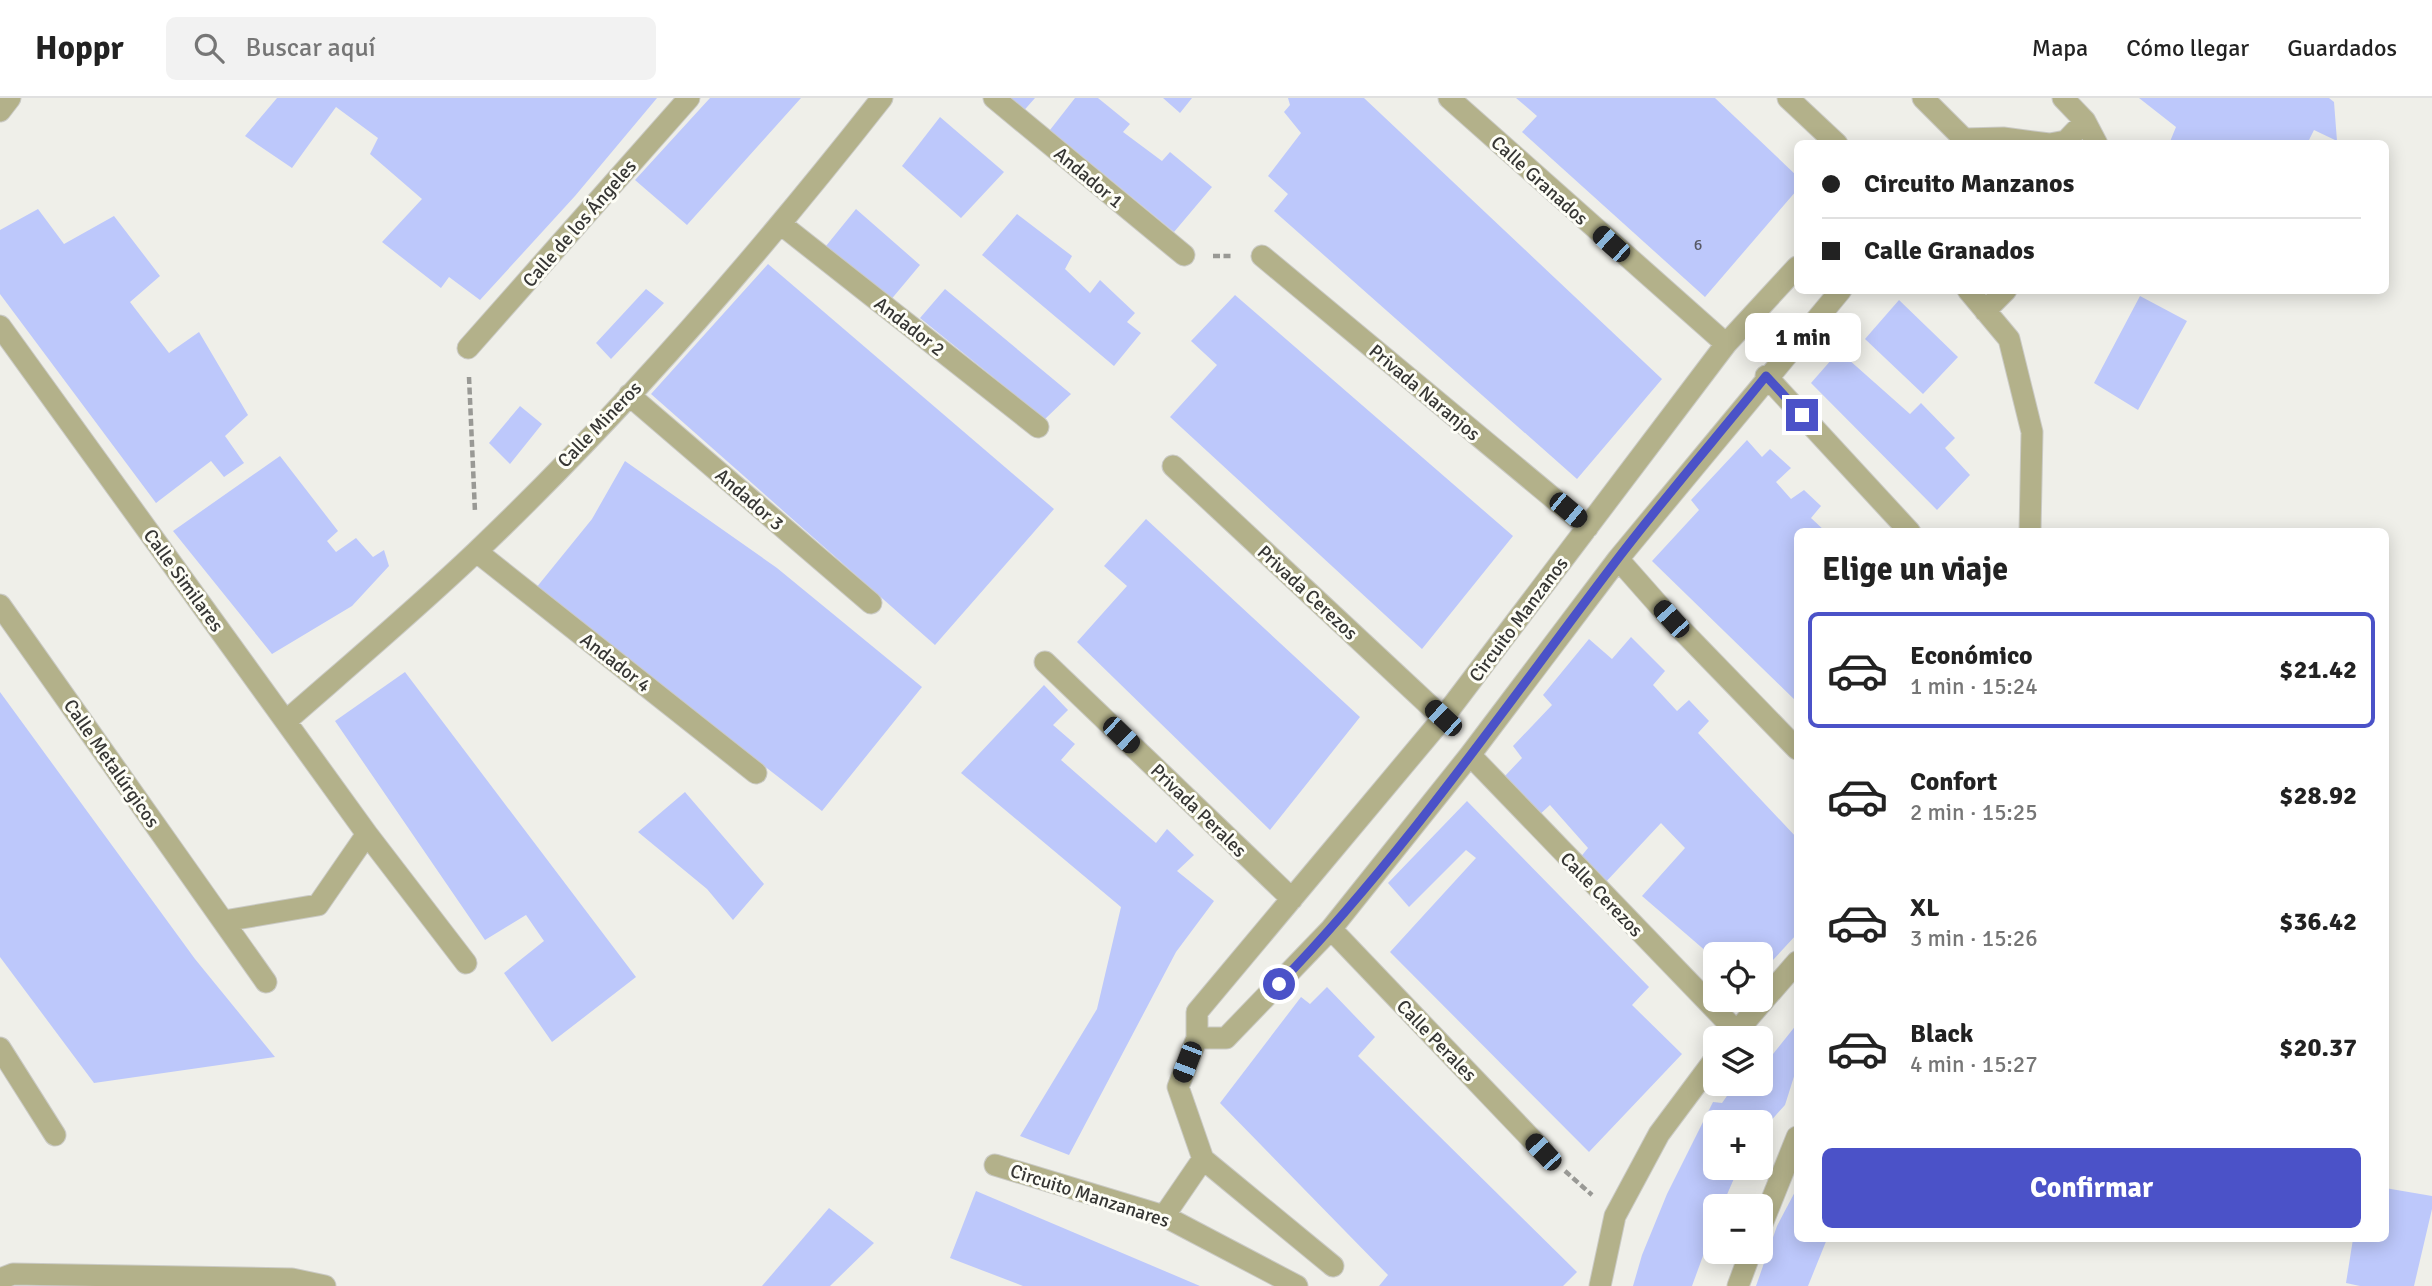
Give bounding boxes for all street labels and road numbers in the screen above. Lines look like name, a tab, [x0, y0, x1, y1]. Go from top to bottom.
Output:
street label: Calle Granados	[1486, 131, 1593, 231]
street label: Andador 1	[1049, 142, 1128, 214]
street label: Calle de los Ángeles	[518, 155, 642, 293]
street label: Andador 2	[869, 292, 949, 362]
street label: Privada Naranjos	[1364, 339, 1485, 446]
street label: Calle Mineros	[553, 377, 647, 473]
street label: Andador 3	[710, 463, 789, 536]
street label: Calle Similares	[138, 525, 228, 637]
street label: Privada Cerezos	[1252, 540, 1362, 645]
street label: Circuito Manzanos	[1464, 552, 1574, 687]
street label: Andador 4	[575, 628, 655, 698]
street label: Calle Metalúrgicos	[58, 695, 164, 832]
street label: Privada Perales	[1145, 759, 1251, 863]
street label: Calle Cerezos	[1555, 847, 1648, 942]
street label: Calle Perales	[1391, 995, 1481, 1087]
street label: Circuito Manzanares	[1007, 1159, 1172, 1233]

